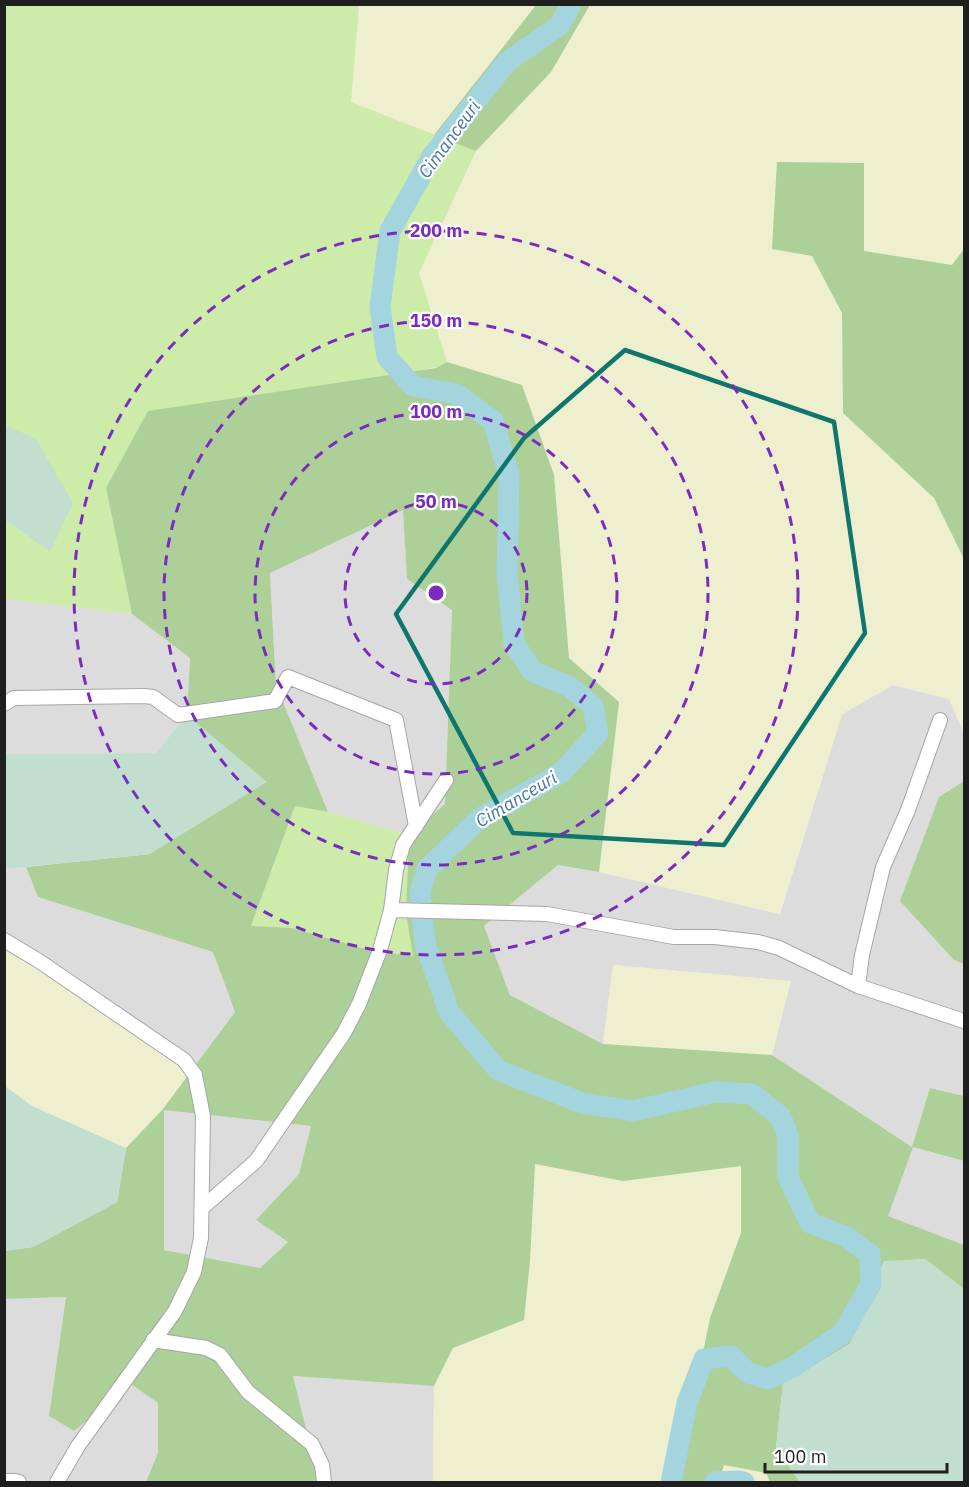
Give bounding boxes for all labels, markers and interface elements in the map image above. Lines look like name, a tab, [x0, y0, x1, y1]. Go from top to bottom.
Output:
water label: Cimanceuri	[413, 95, 485, 182]
text: 200 m	[410, 219, 462, 242]
text: 150 m	[410, 309, 462, 332]
text: 100 m	[410, 400, 462, 423]
text: 50 m	[415, 490, 457, 513]
centre of rings	[426, 583, 446, 603]
water label: Cimanceuri	[471, 766, 561, 832]
scale bar	[765, 1436, 946, 1474]
text: 100 m	[774, 1445, 826, 1468]

